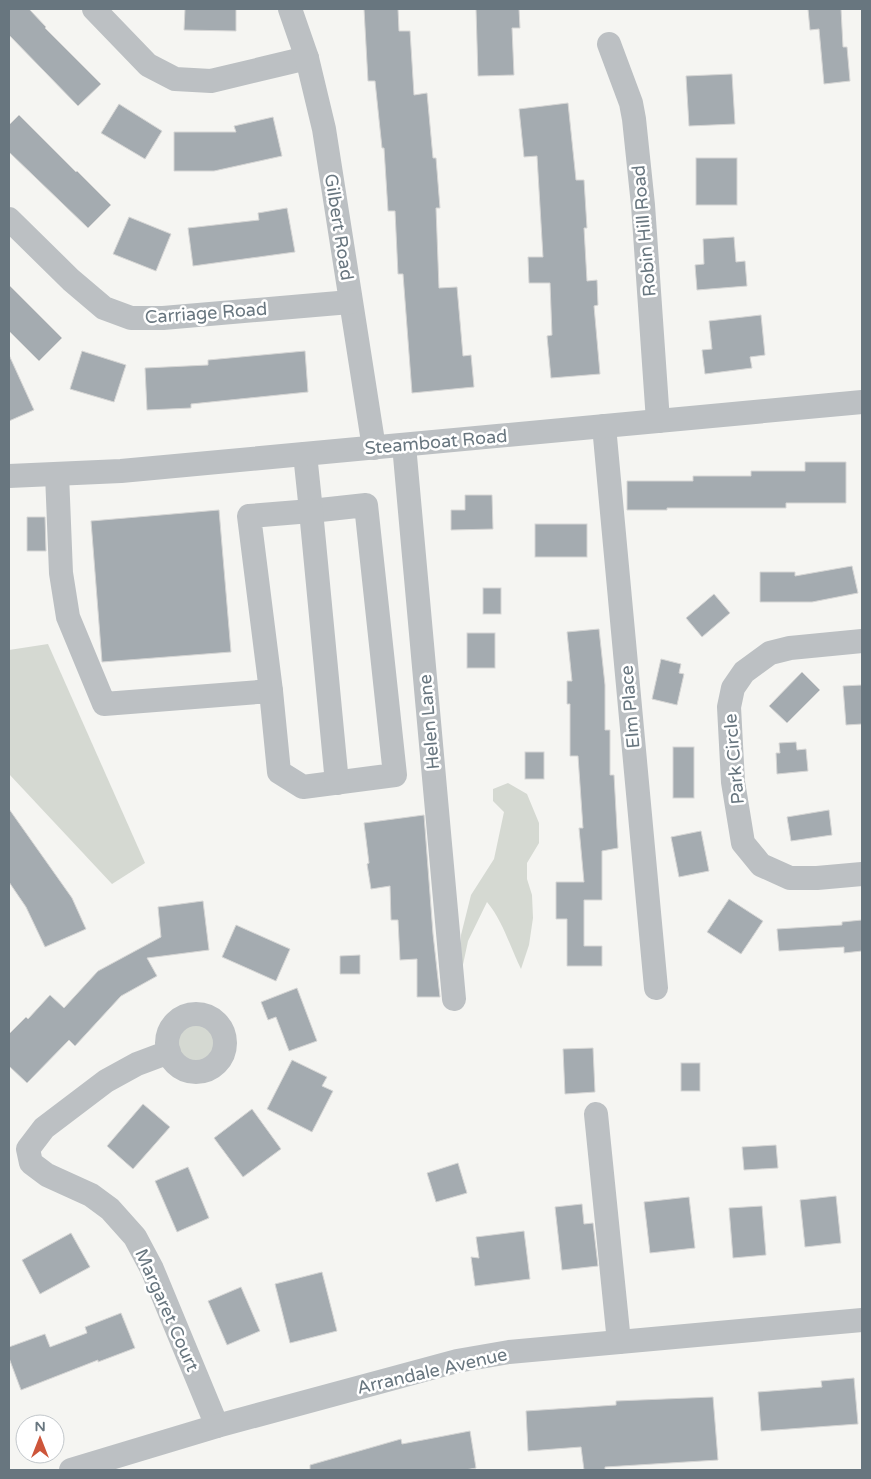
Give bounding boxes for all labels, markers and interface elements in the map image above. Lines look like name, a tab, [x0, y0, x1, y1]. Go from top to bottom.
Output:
street label: Robin Hill Road	[627, 164, 661, 298]
street label: Gilbert Road	[320, 172, 358, 282]
street label: Carriage Road	[144, 298, 268, 328]
street label: Steamboat Road	[364, 425, 508, 459]
street label: Elm Place	[615, 664, 645, 750]
street label: Helen Lane	[414, 673, 444, 771]
street label: Park Circle	[719, 713, 749, 805]
street label: Margaret Court	[130, 1245, 204, 1375]
street label: Arrandale Avenue	[355, 1343, 509, 1399]
north arrow	[15, 1414, 65, 1464]
text: N	[34, 1418, 46, 1435]

